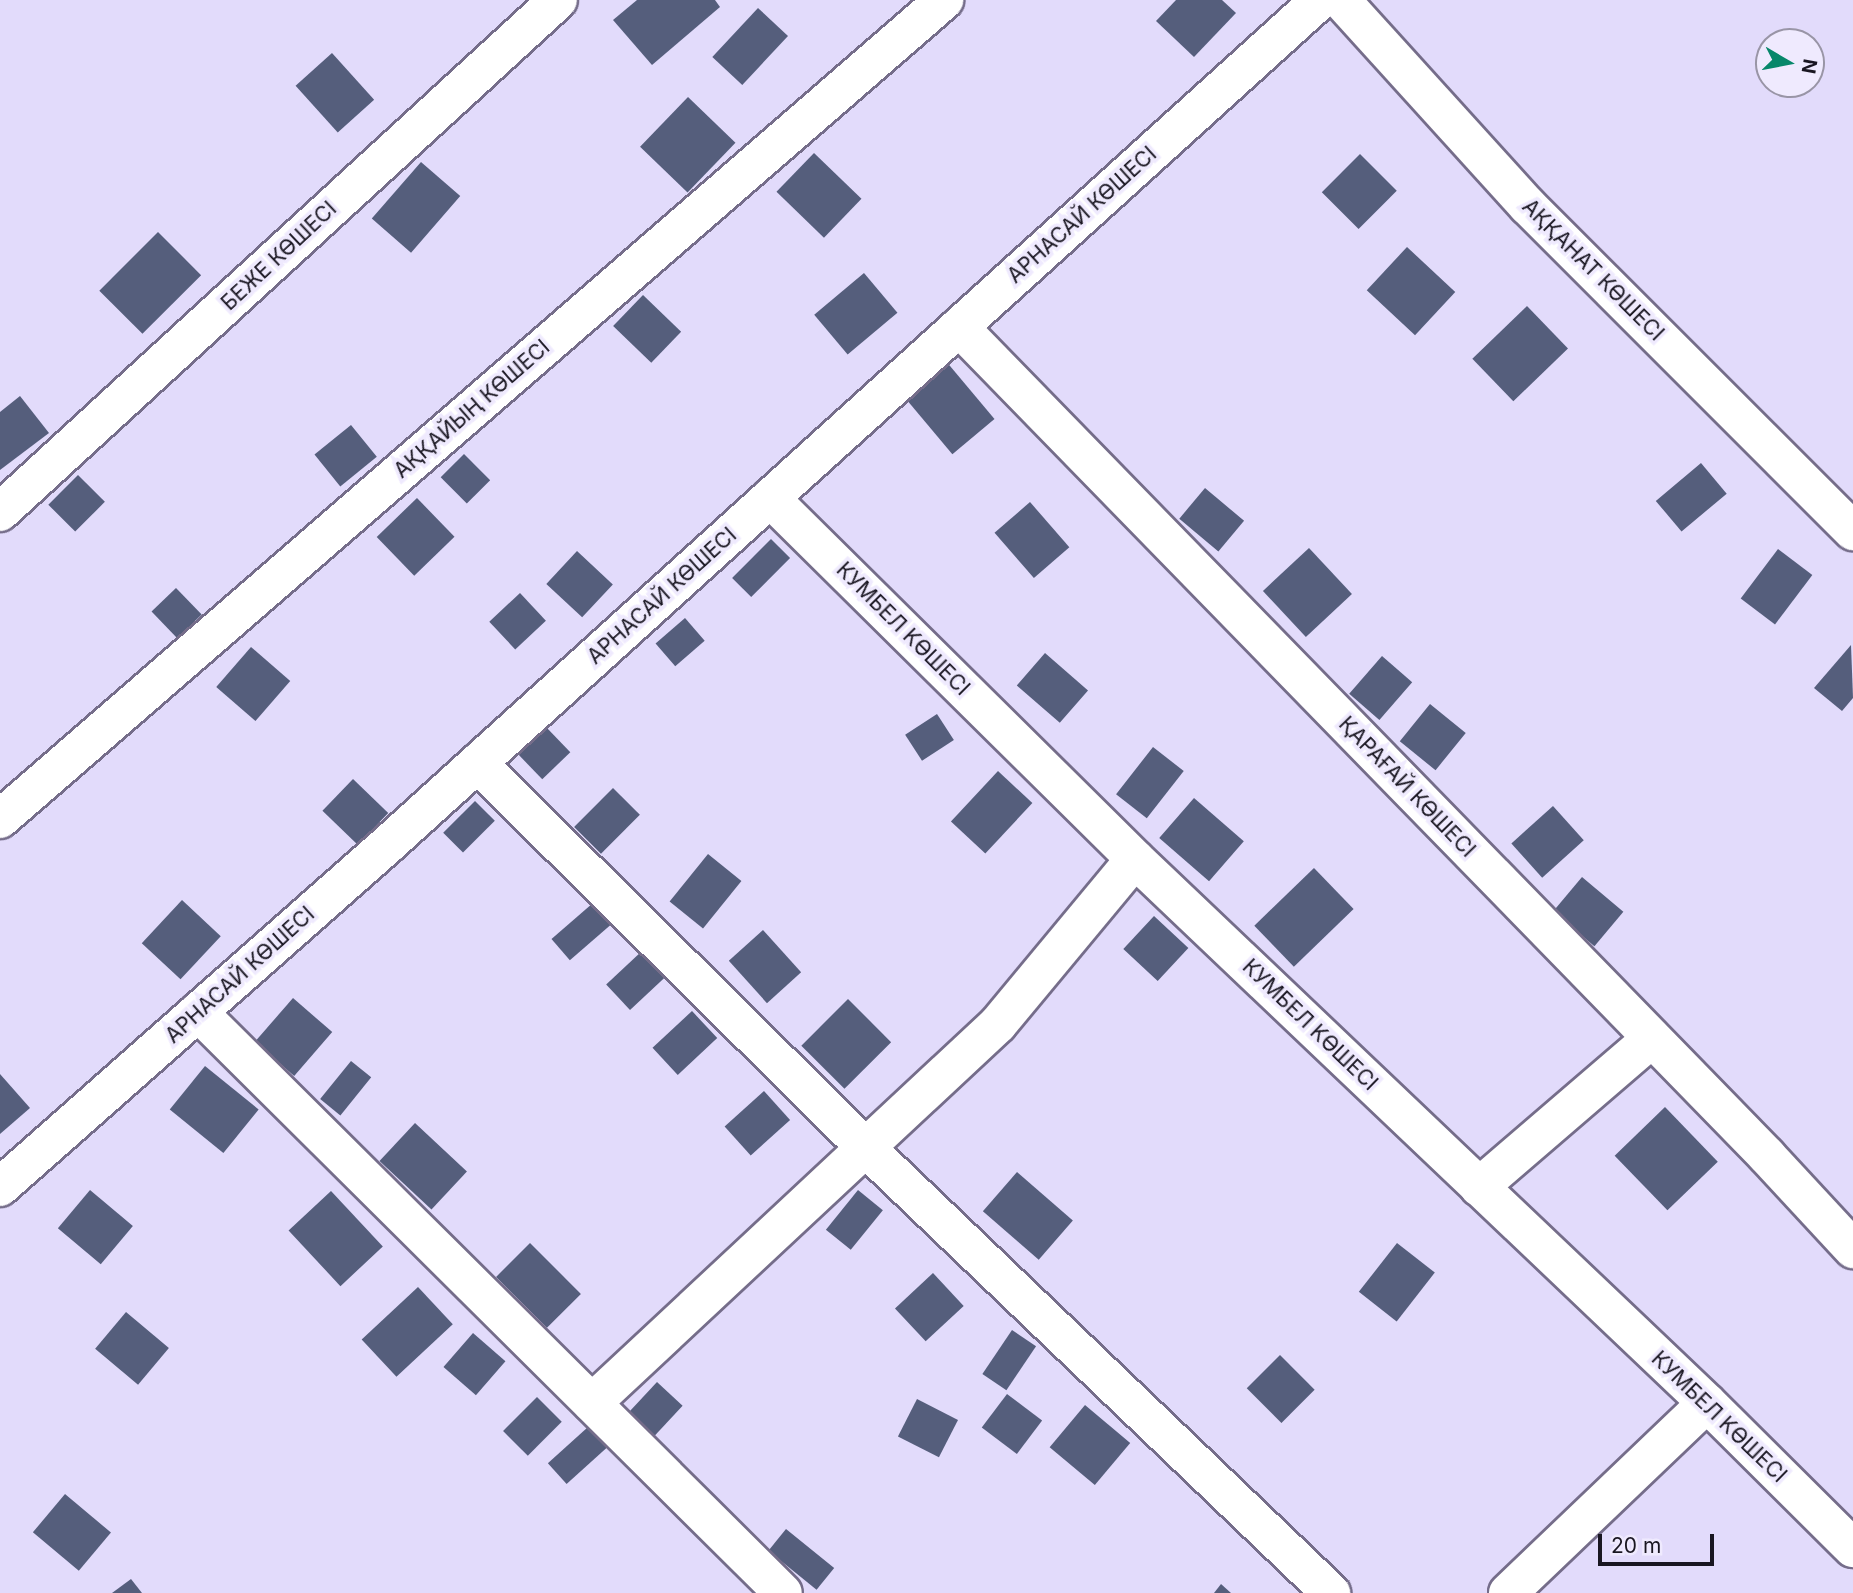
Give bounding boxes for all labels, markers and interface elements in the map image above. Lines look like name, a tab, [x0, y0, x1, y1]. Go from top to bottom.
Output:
north arrow	[1755, 28, 1825, 98]
text: N	[1797, 57, 1822, 76]
street label: АРНАСАЙ КӨШЕСІ	[1002, 142, 1162, 288]
street label: АҚҚАНАТ КӨШЕСІ	[1517, 194, 1669, 346]
street label: БЕЖЕ КӨШЕСІ	[216, 196, 342, 316]
street label: АҚҚАЙЫҢ КӨШЕСІ	[389, 335, 555, 483]
street label: АРНАСАЙ КӨШЕСІ	[582, 523, 742, 669]
street label: КУМБЕЛ KӨШЕСІ	[831, 557, 975, 701]
street label: ҚАРАҒАЙ КӨШЕСІ	[1334, 712, 1480, 862]
street label: АРНАСАЙ КӨШЕСІ	[160, 902, 320, 1048]
street label: КУМБЕЛ KӨШЕСІ	[1237, 954, 1383, 1096]
street label: КУМБЕЛ KӨШЕСІ	[1646, 1346, 1792, 1488]
scale bar	[1601, 1520, 1716, 1564]
text: 20 m	[1611, 1533, 1661, 1558]

